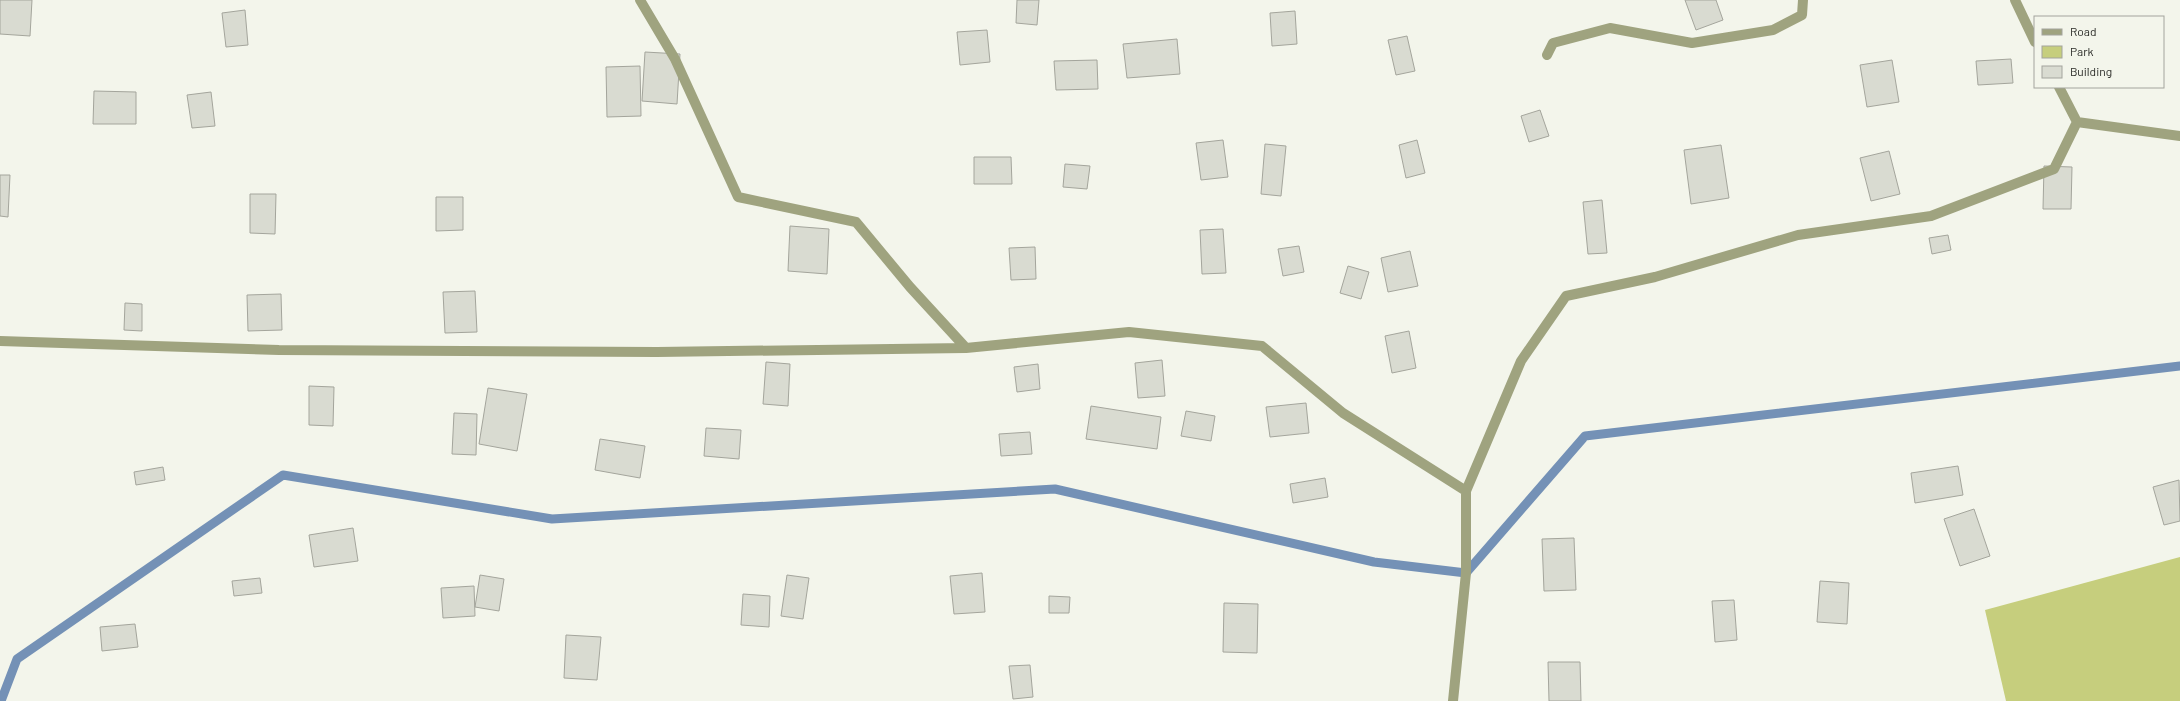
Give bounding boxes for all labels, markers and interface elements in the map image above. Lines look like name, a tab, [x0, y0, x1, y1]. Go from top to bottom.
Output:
legend	[2034, 16, 2164, 88]
text: Road	[2070, 24, 2097, 38]
text: Park	[2070, 44, 2094, 58]
text: Building	[2070, 64, 2112, 78]

